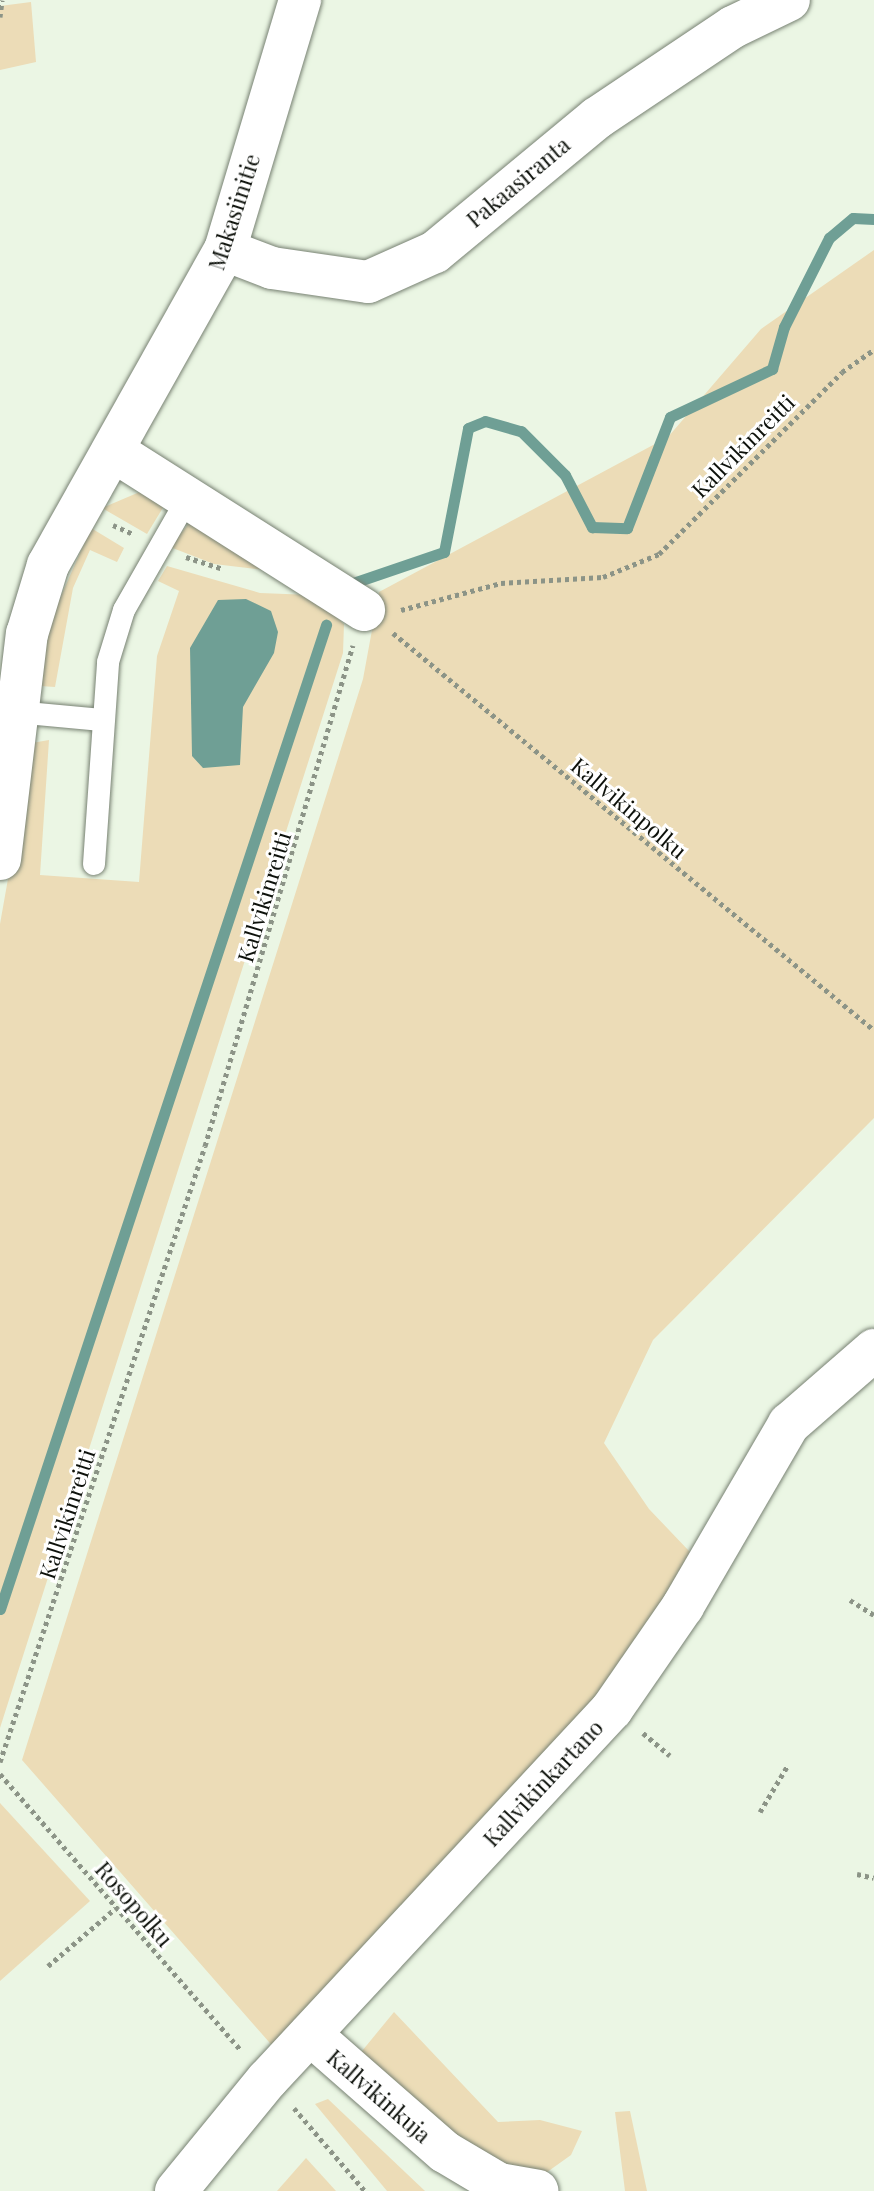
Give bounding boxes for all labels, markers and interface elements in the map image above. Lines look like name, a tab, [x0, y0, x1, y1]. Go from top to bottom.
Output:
street label: Pakaasiranta	[461, 131, 575, 233]
street label: Makasiinitie	[203, 151, 265, 273]
street label: Kallvikinreitti	[686, 389, 800, 503]
street label: Kallvikinpolku	[566, 752, 692, 864]
street label: Kallvikinreitti	[232, 829, 296, 965]
street label: Kallvikinreitti	[34, 1446, 100, 1582]
street label: Kallvikinkartano	[478, 1714, 608, 1852]
street label: Rosopolku	[90, 1856, 178, 1952]
street label: Kallvikinkuja	[322, 2044, 436, 2148]

